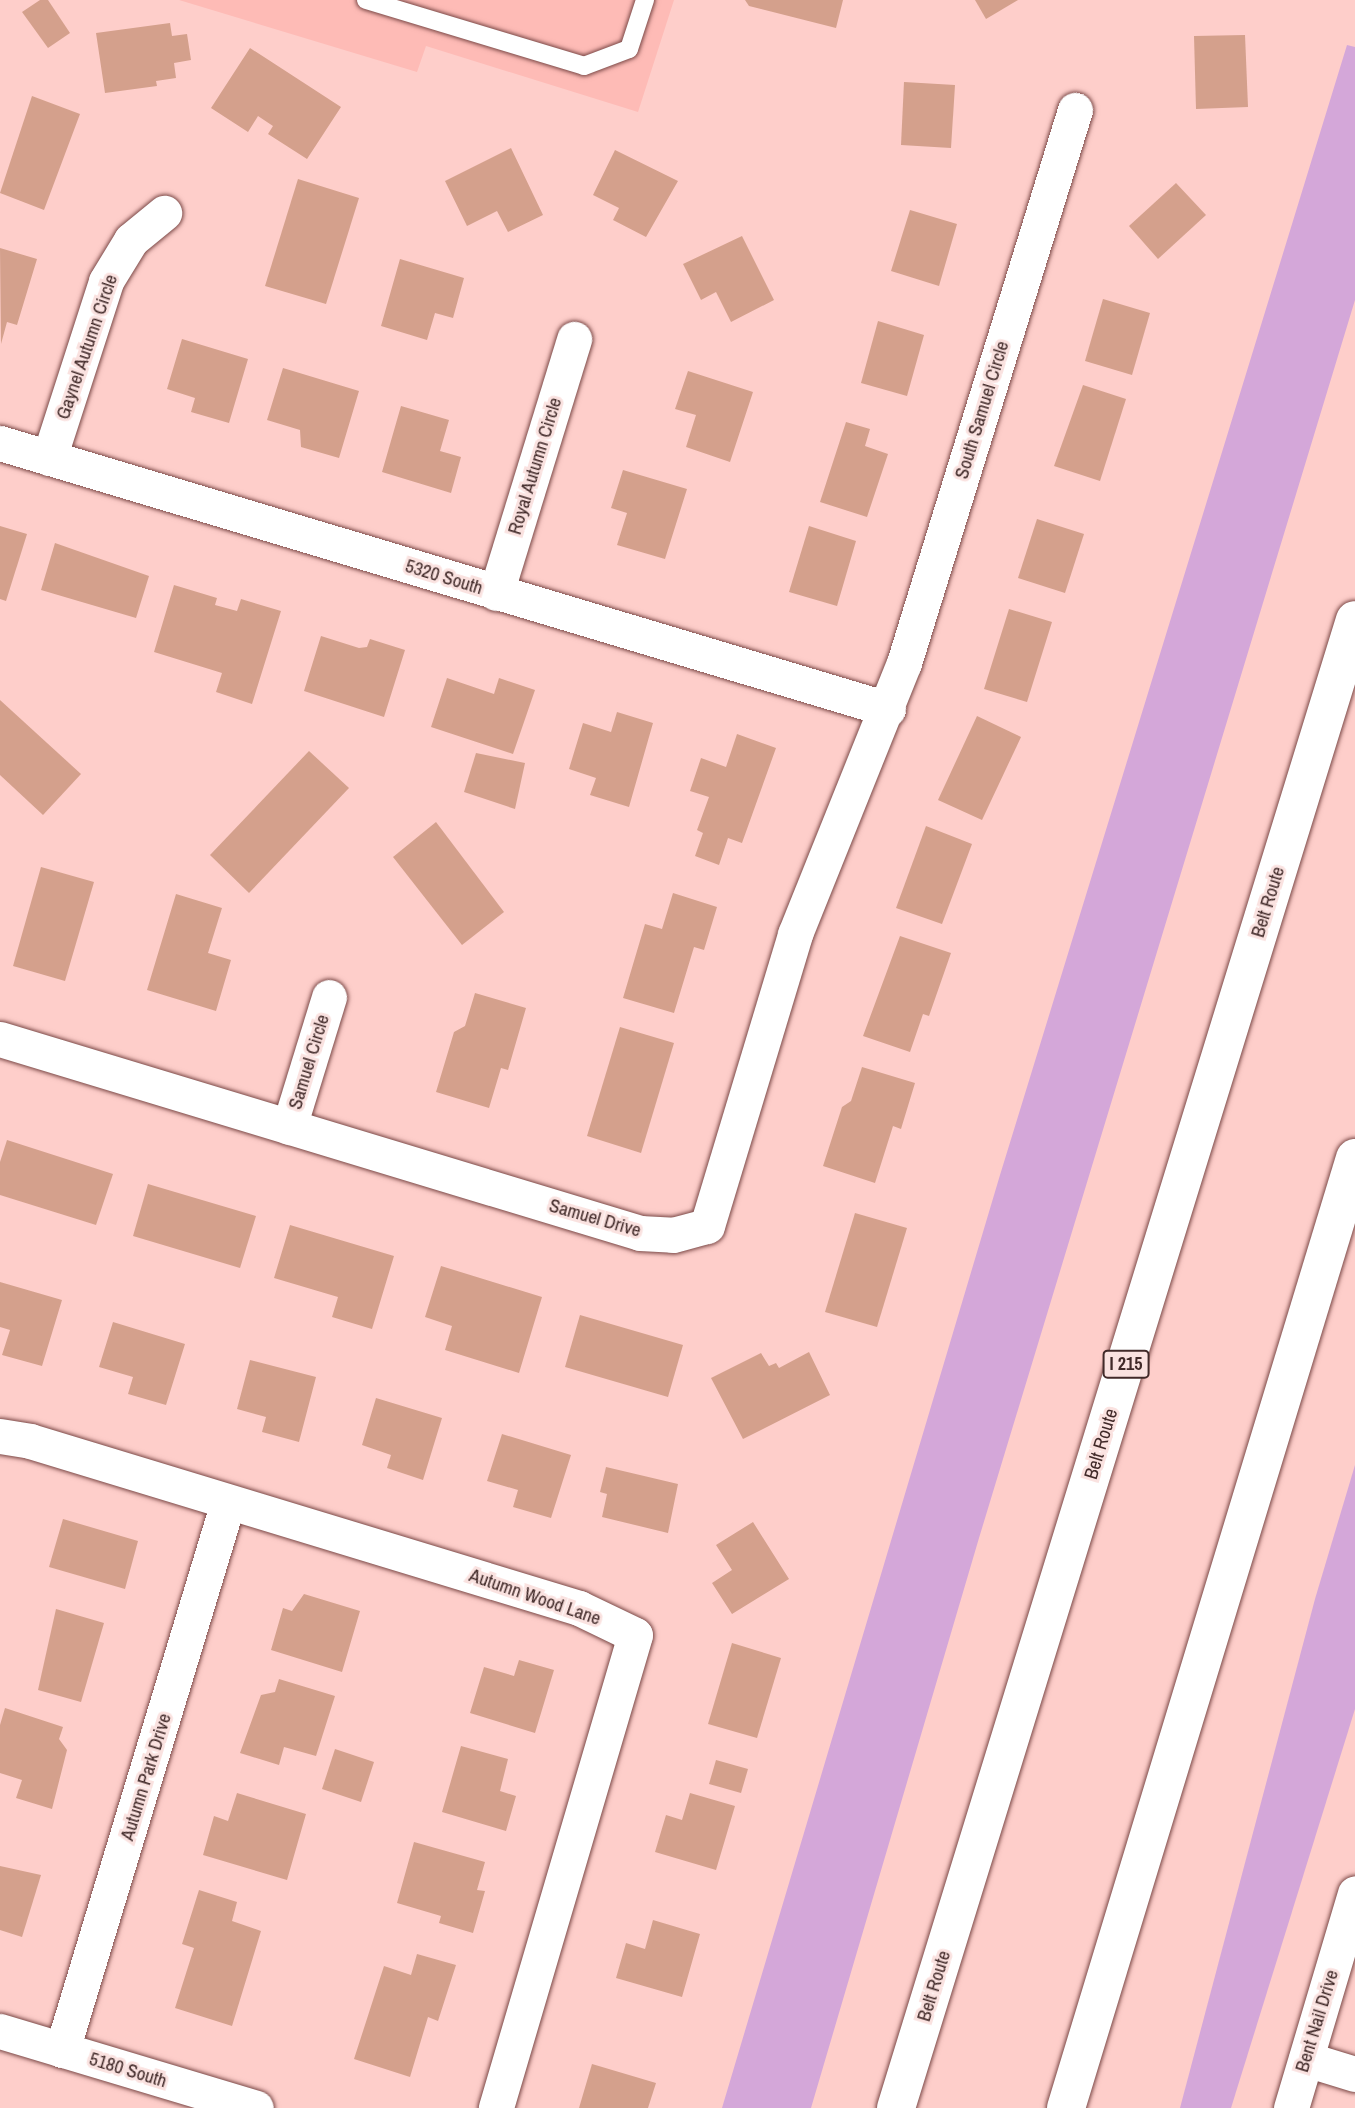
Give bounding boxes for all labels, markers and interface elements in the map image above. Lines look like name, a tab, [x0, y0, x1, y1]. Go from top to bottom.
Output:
street label: Gaynel Autumn Circle	[51, 271, 123, 423]
street label: South Samuel Circle	[950, 338, 1014, 482]
street label: Royal Autumn Circle	[503, 394, 567, 538]
street label: 5320 South	[403, 554, 485, 600]
street label: Belt Route	[1246, 864, 1290, 940]
street label: Samuel Circle	[284, 1012, 334, 1112]
street label: Samuel Drive	[546, 1194, 644, 1242]
road number: I 215	[1102, 1350, 1150, 1378]
street label: Belt Route	[1079, 1406, 1123, 1482]
street label: Autumn Wood Lane	[466, 1564, 604, 1630]
street label: Autumn Park Drive	[116, 1711, 176, 1843]
street label: Belt Route	[912, 1948, 956, 2024]
street label: Bent Nail Drive	[1291, 1967, 1343, 2075]
street label: 5180 South	[87, 2047, 169, 2093]

